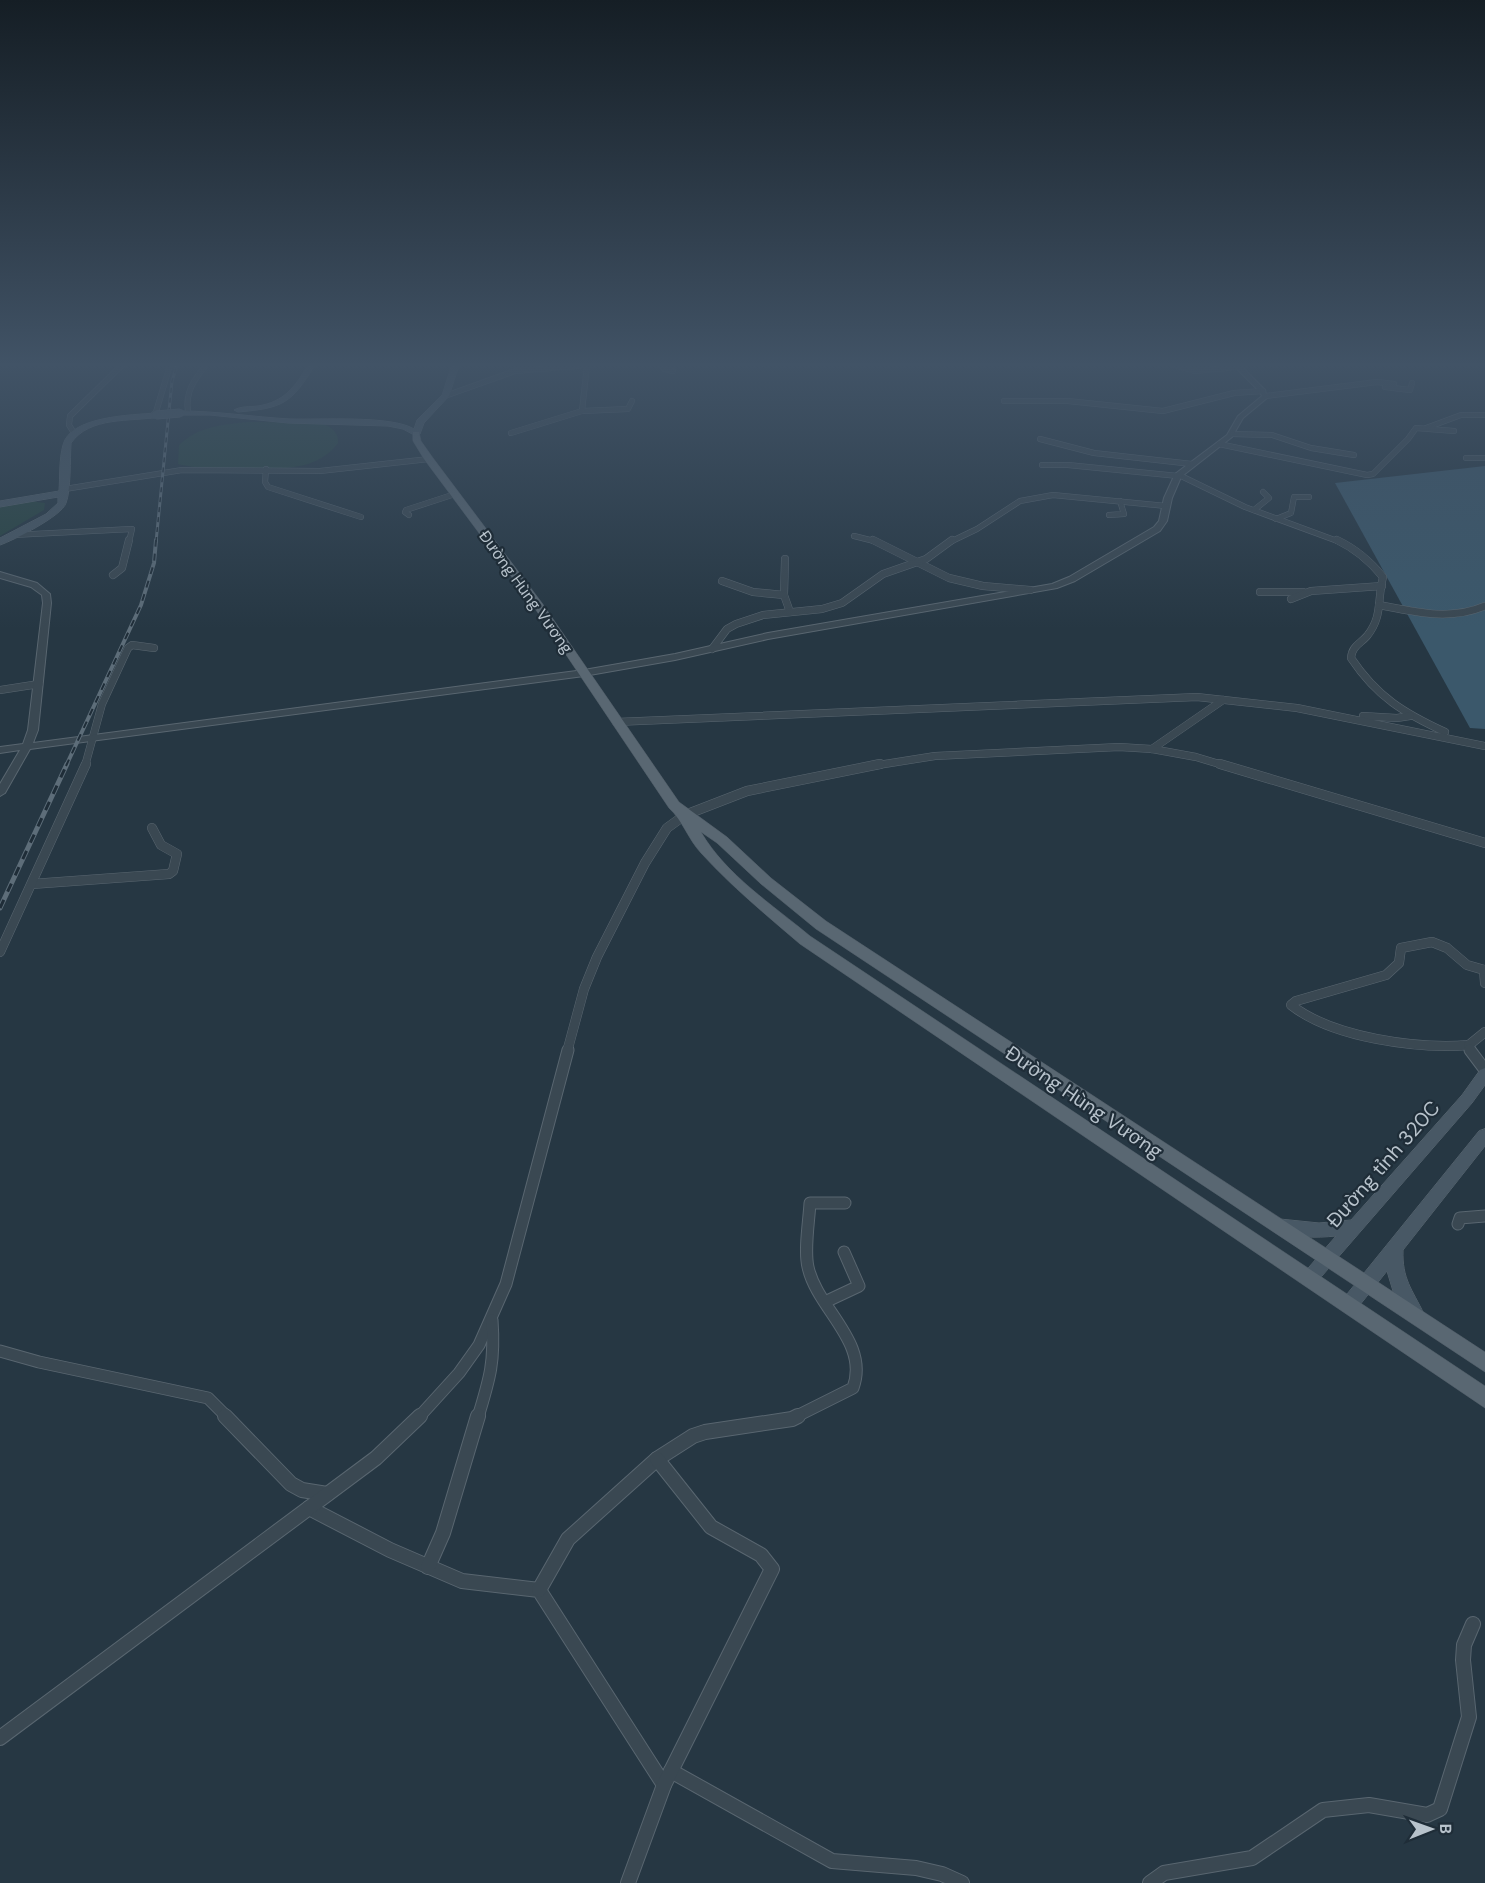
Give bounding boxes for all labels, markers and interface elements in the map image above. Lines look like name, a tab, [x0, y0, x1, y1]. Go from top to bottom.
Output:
street label: Đường Hùng Vương	[474, 526, 578, 658]
street label: Đường Hùng Vương	[1000, 1040, 1168, 1164]
street label: Đường tỉnh 320C	[1321, 1095, 1445, 1233]
north arrow	[1401, 1799, 1461, 1859]
text: B	[1435, 1823, 1456, 1834]

